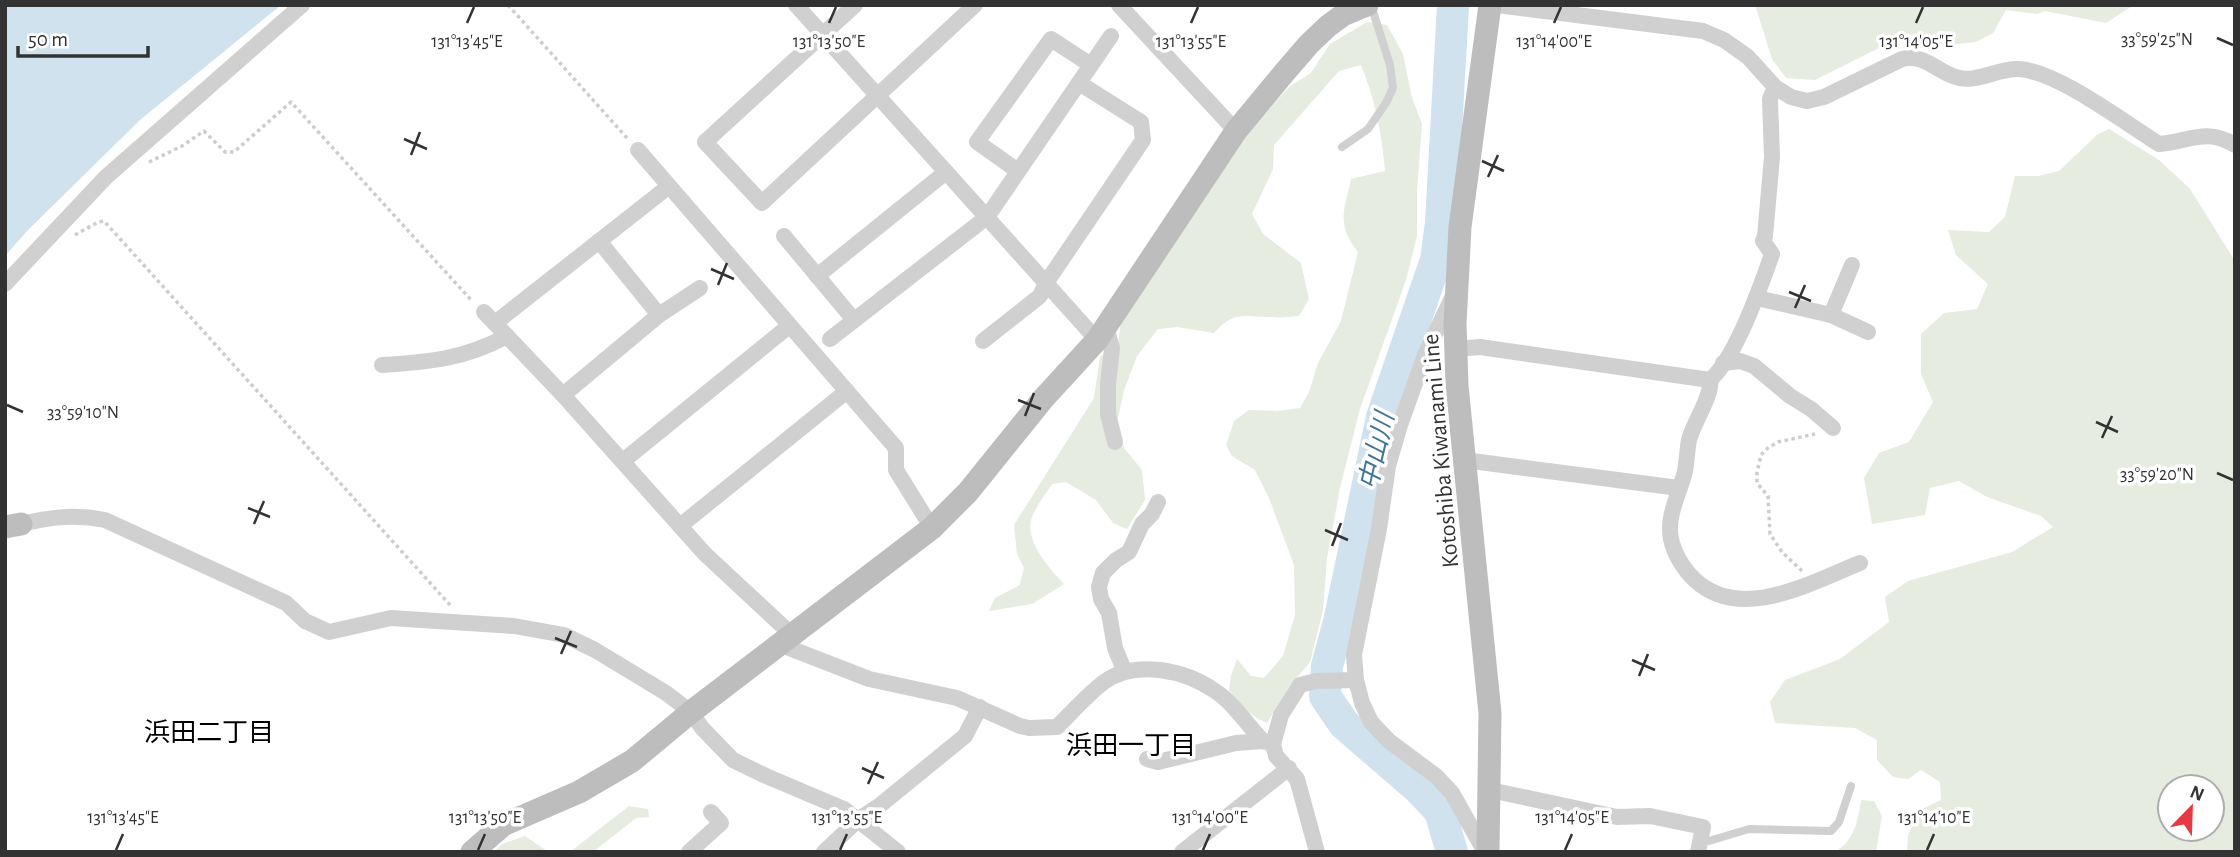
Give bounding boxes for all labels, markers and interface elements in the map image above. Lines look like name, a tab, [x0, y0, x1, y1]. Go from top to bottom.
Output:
scale bar	[18, 14, 147, 58]
text: 50 m	[28, 29, 68, 50]
text: 33°59'25"N	[2121, 31, 2193, 49]
text: 131°13'45"E	[431, 33, 503, 51]
text: 131°13'50"E	[793, 33, 866, 51]
text: 131°13'55"E	[1156, 33, 1227, 51]
text: 131°14'00"E	[1516, 33, 1592, 51]
text: 131°14'05"E	[1879, 33, 1953, 51]
street label: Kotoshiba Kiwanami Line	[1419, 333, 1463, 569]
text: 33°59'10"N	[47, 404, 119, 422]
water label: 中山川	[1355, 407, 1399, 492]
text: 33°59'20"N	[2120, 466, 2194, 484]
district label: 浜田二丁目	[144, 719, 274, 746]
district label: 浜田一丁目	[1066, 732, 1196, 759]
north arrow	[2156, 773, 2226, 843]
text: N	[2187, 782, 2207, 805]
text: 131°13'45"E	[87, 809, 159, 827]
text: 131°13'50"E	[449, 809, 522, 827]
text: 131°13'55"E	[812, 809, 883, 827]
text: 131°14'00"E	[1172, 809, 1248, 827]
text: 131°14'05"E	[1535, 809, 1609, 827]
text: 131°14'10"E	[1898, 809, 1970, 827]

